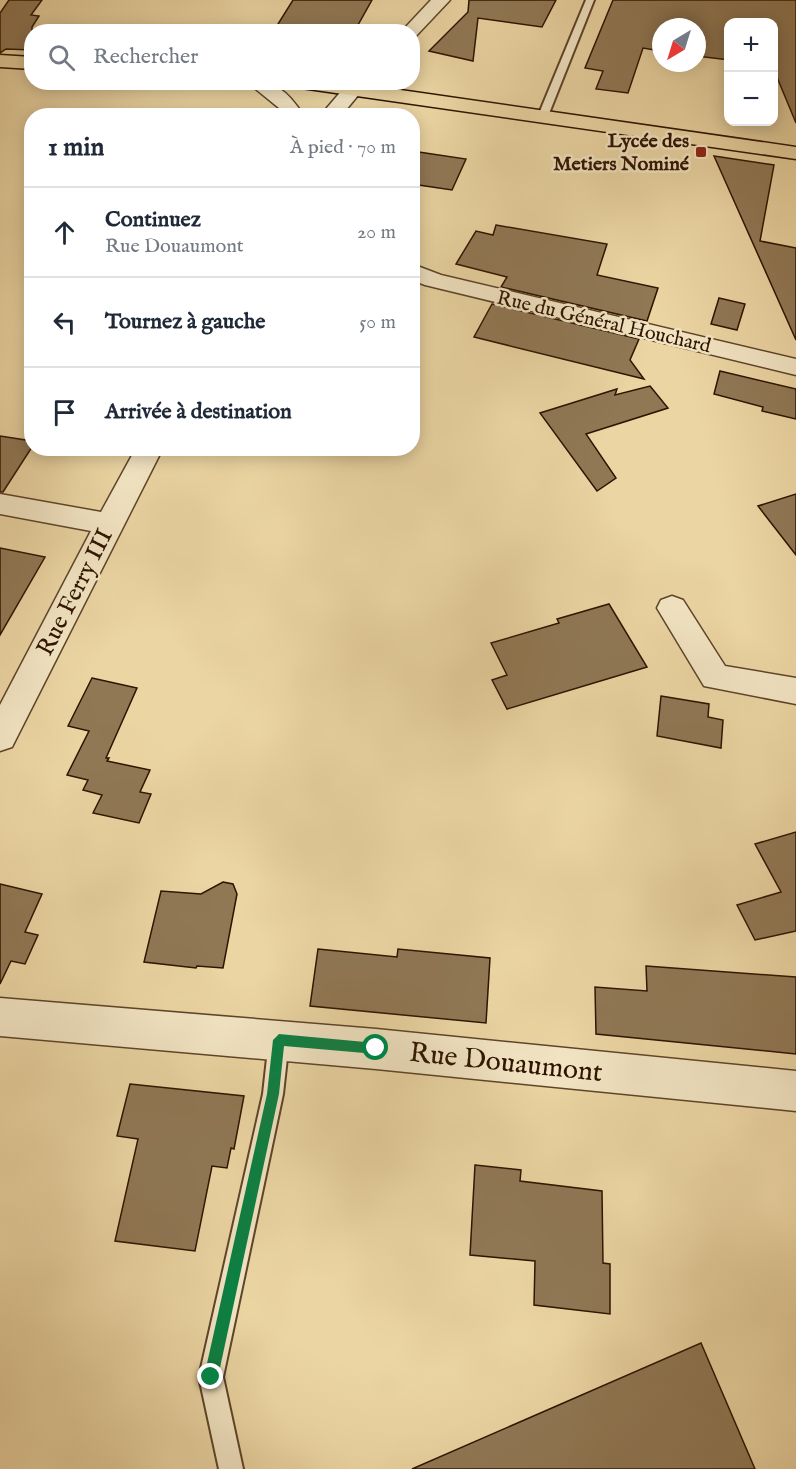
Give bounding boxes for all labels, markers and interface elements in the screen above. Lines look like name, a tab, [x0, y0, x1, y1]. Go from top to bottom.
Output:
north arrow	[652, 18, 706, 72]
map controls	[724, 18, 778, 126]
button: +	[724, 18, 778, 72]
search box	[24, 24, 420, 90]
icon: search	[45, 41, 78, 74]
text: Rechercher	[93, 43, 198, 71]
button: −	[724, 72, 778, 126]
place label: Lycée des Metiers Nominé	[553, 129, 690, 177]
text: 1 min	[48, 131, 104, 164]
text: À pied · 70 m	[290, 135, 396, 160]
marker: Lycée des Metiers Nominé	[694, 145, 708, 159]
text: Continuez	[105, 206, 201, 234]
icon: ahead	[48, 216, 81, 249]
text: 20 m	[357, 220, 396, 245]
text: Rue Douaumont	[105, 234, 244, 259]
street label: Rue du Général Houchard	[494, 286, 713, 359]
icon: left	[48, 306, 81, 339]
text: Tournez à gauche	[105, 308, 265, 336]
text: 50 m	[359, 310, 396, 335]
icon: arrive	[48, 396, 81, 429]
text: Arrivée à destination	[105, 398, 292, 426]
street label: Rue Ferry III	[30, 524, 121, 661]
route start	[362, 1034, 388, 1060]
street label: Rue Douaumont	[407, 1036, 605, 1091]
route end	[197, 1363, 223, 1389]

